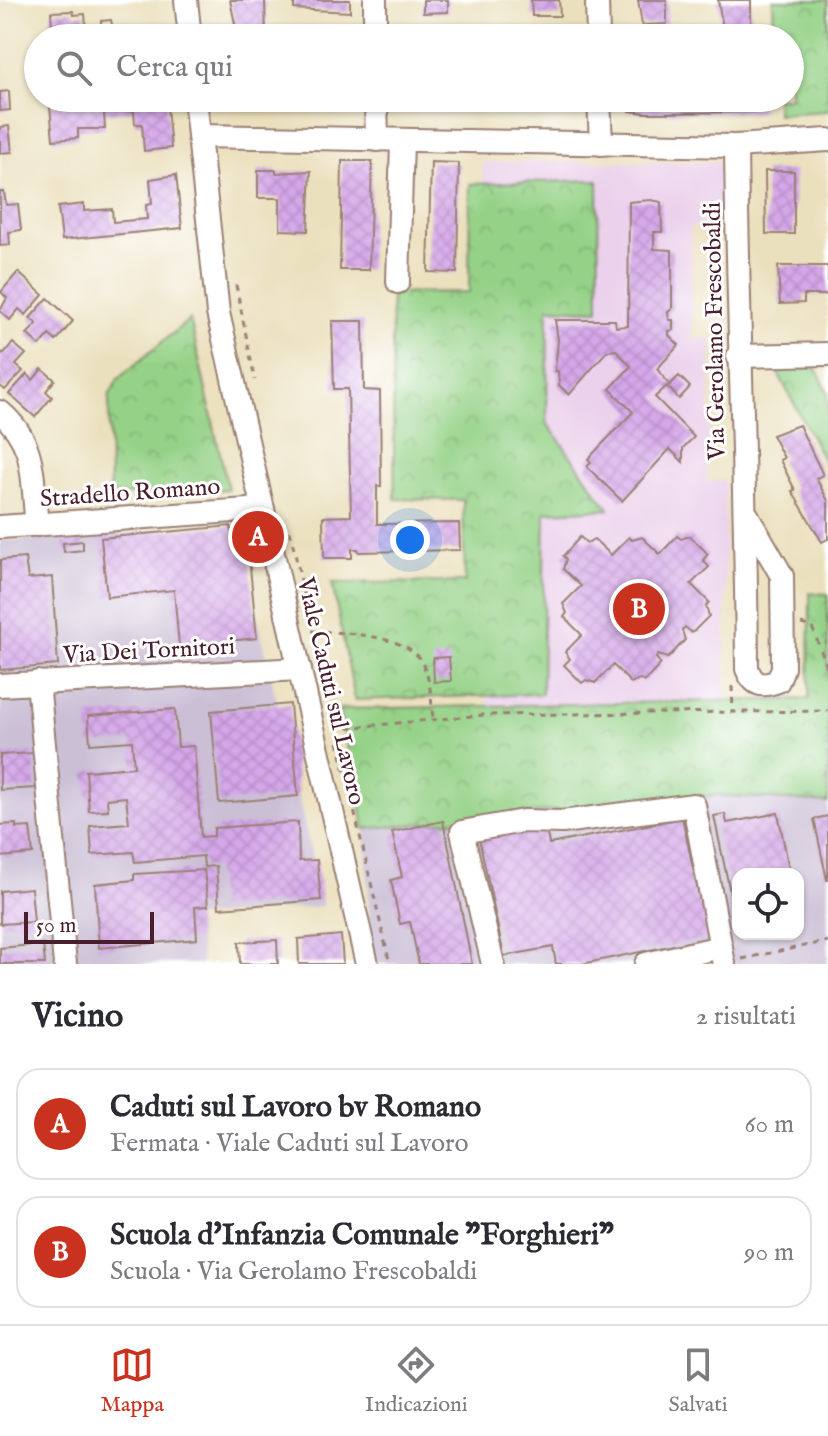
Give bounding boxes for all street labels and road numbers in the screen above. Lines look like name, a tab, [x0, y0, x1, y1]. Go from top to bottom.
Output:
street label: Via Gerolamo Frescobaldi	[698, 202, 733, 461]
street label: Stradello Romano	[39, 472, 221, 515]
street label: Viale Caduti sul Lavoro	[289, 573, 372, 808]
street label: Via Dei Tornitori	[61, 632, 236, 672]

